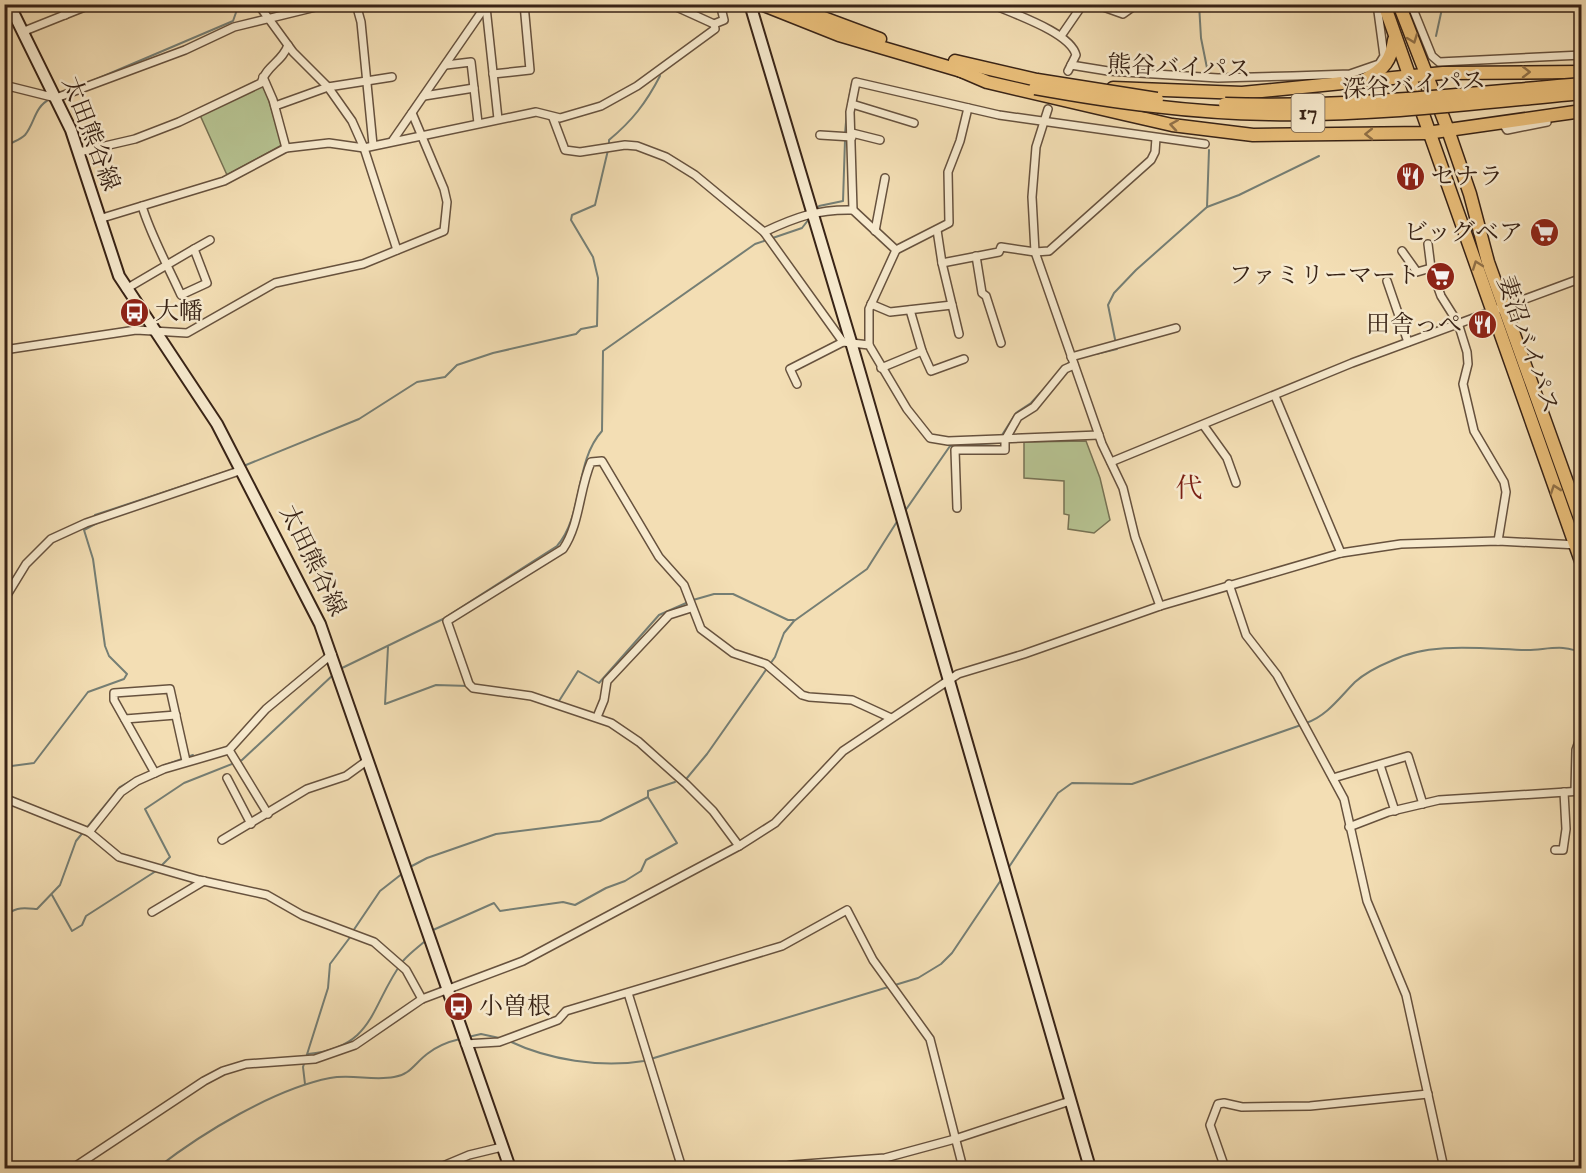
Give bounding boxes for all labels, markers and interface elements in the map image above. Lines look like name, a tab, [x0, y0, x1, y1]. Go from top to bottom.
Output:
one-way arrow	[1405, 34, 1418, 44]
street label: 熊谷バイパス	[1107, 50, 1251, 86]
street label: 深谷バイパス	[1341, 66, 1487, 106]
one-way arrow	[1522, 66, 1531, 78]
street label: 太田熊谷線	[54, 72, 126, 196]
road number: 17	[1292, 94, 1324, 132]
one-way arrow	[1170, 119, 1179, 131]
one-way arrow	[1364, 127, 1373, 140]
restaurant icon: セナラ	[1394, 161, 1426, 193]
place label: セナラ	[1431, 162, 1503, 193]
supermarket icon: ビッグベア	[1528, 217, 1560, 249]
place label: ビッグベア	[1404, 218, 1523, 249]
supermarket icon: ファミリーマート	[1425, 260, 1457, 292]
place label: ファミリーマート	[1228, 261, 1420, 292]
one-way arrow	[1472, 261, 1484, 272]
street label: 妻沼バイパス	[1489, 272, 1565, 418]
bus stop icon: 大幡	[118, 296, 150, 328]
place label: 大幡	[155, 297, 203, 328]
restaurant icon: 田舎っぺ	[1467, 309, 1499, 341]
place label: 田舎っぺ	[1366, 310, 1462, 341]
district label: 代	[1176, 473, 1203, 507]
one-way arrow	[1550, 484, 1563, 495]
street label: 太田熊谷線	[272, 500, 352, 622]
bus stop icon: 小曽根	[442, 991, 474, 1023]
place label: 小曽根	[479, 992, 551, 1023]

